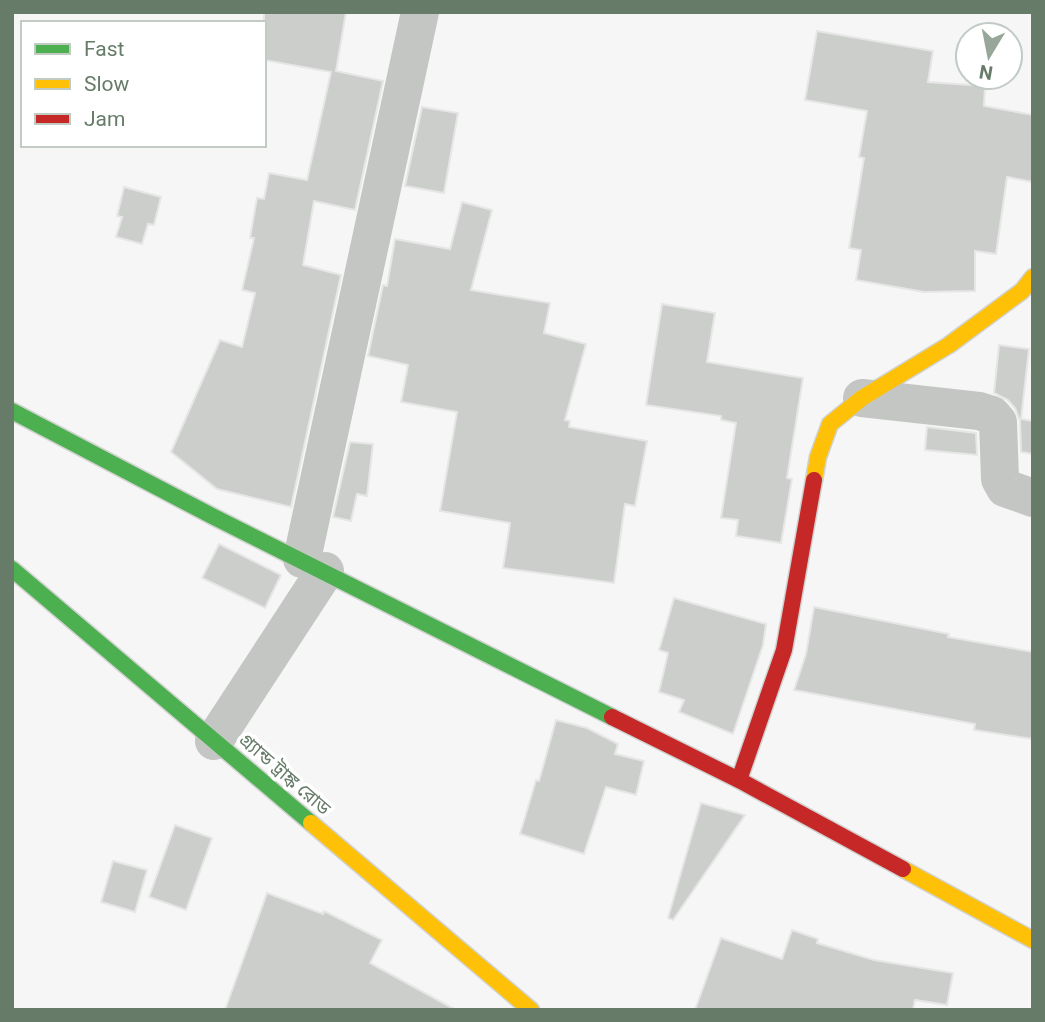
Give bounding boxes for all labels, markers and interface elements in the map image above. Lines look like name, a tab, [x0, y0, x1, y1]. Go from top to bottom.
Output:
legend	[21, 21, 266, 147]
north arrow	[954, 21, 1024, 91]
text: Fast	[84, 37, 125, 61]
text: N	[978, 60, 995, 85]
text: Slow	[84, 72, 130, 96]
text: Jam	[84, 107, 125, 131]
street label: গ্র্যান্ড ট্রাঙ্ক রোড	[235, 728, 336, 820]

